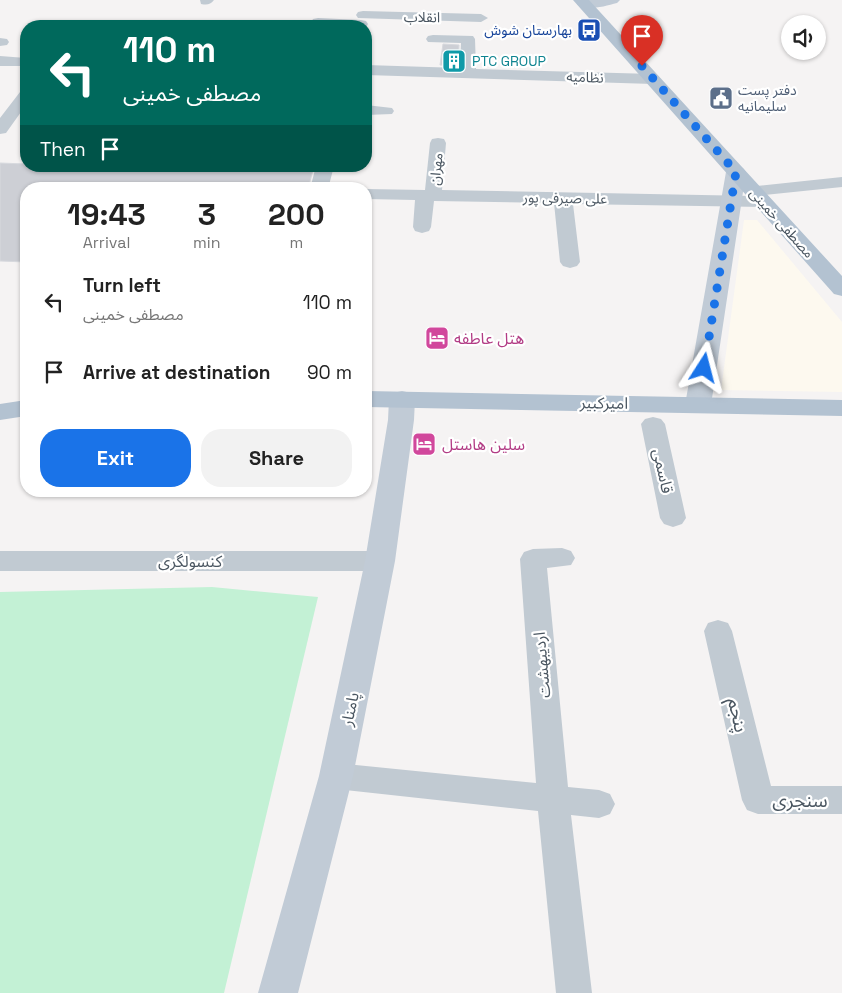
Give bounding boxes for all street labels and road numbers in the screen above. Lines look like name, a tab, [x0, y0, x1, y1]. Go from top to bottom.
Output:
street label: انقلاب	[404, 8, 440, 26]
street label: نظامیه	[566, 67, 604, 87]
street label: مهران	[425, 152, 447, 186]
street label: مصطفی خمینی	[746, 184, 818, 262]
street label: علی صیرفی پور	[522, 188, 607, 209]
street label: امیرکبیر	[579, 392, 628, 414]
street label: قاسمی	[648, 447, 678, 495]
street label: کنسولگری	[158, 551, 222, 572]
street label: اردیبهشت	[529, 631, 555, 699]
street label: پامنار	[336, 690, 364, 729]
street label: پنجم	[720, 695, 754, 735]
street label: سنجری	[772, 788, 828, 813]

